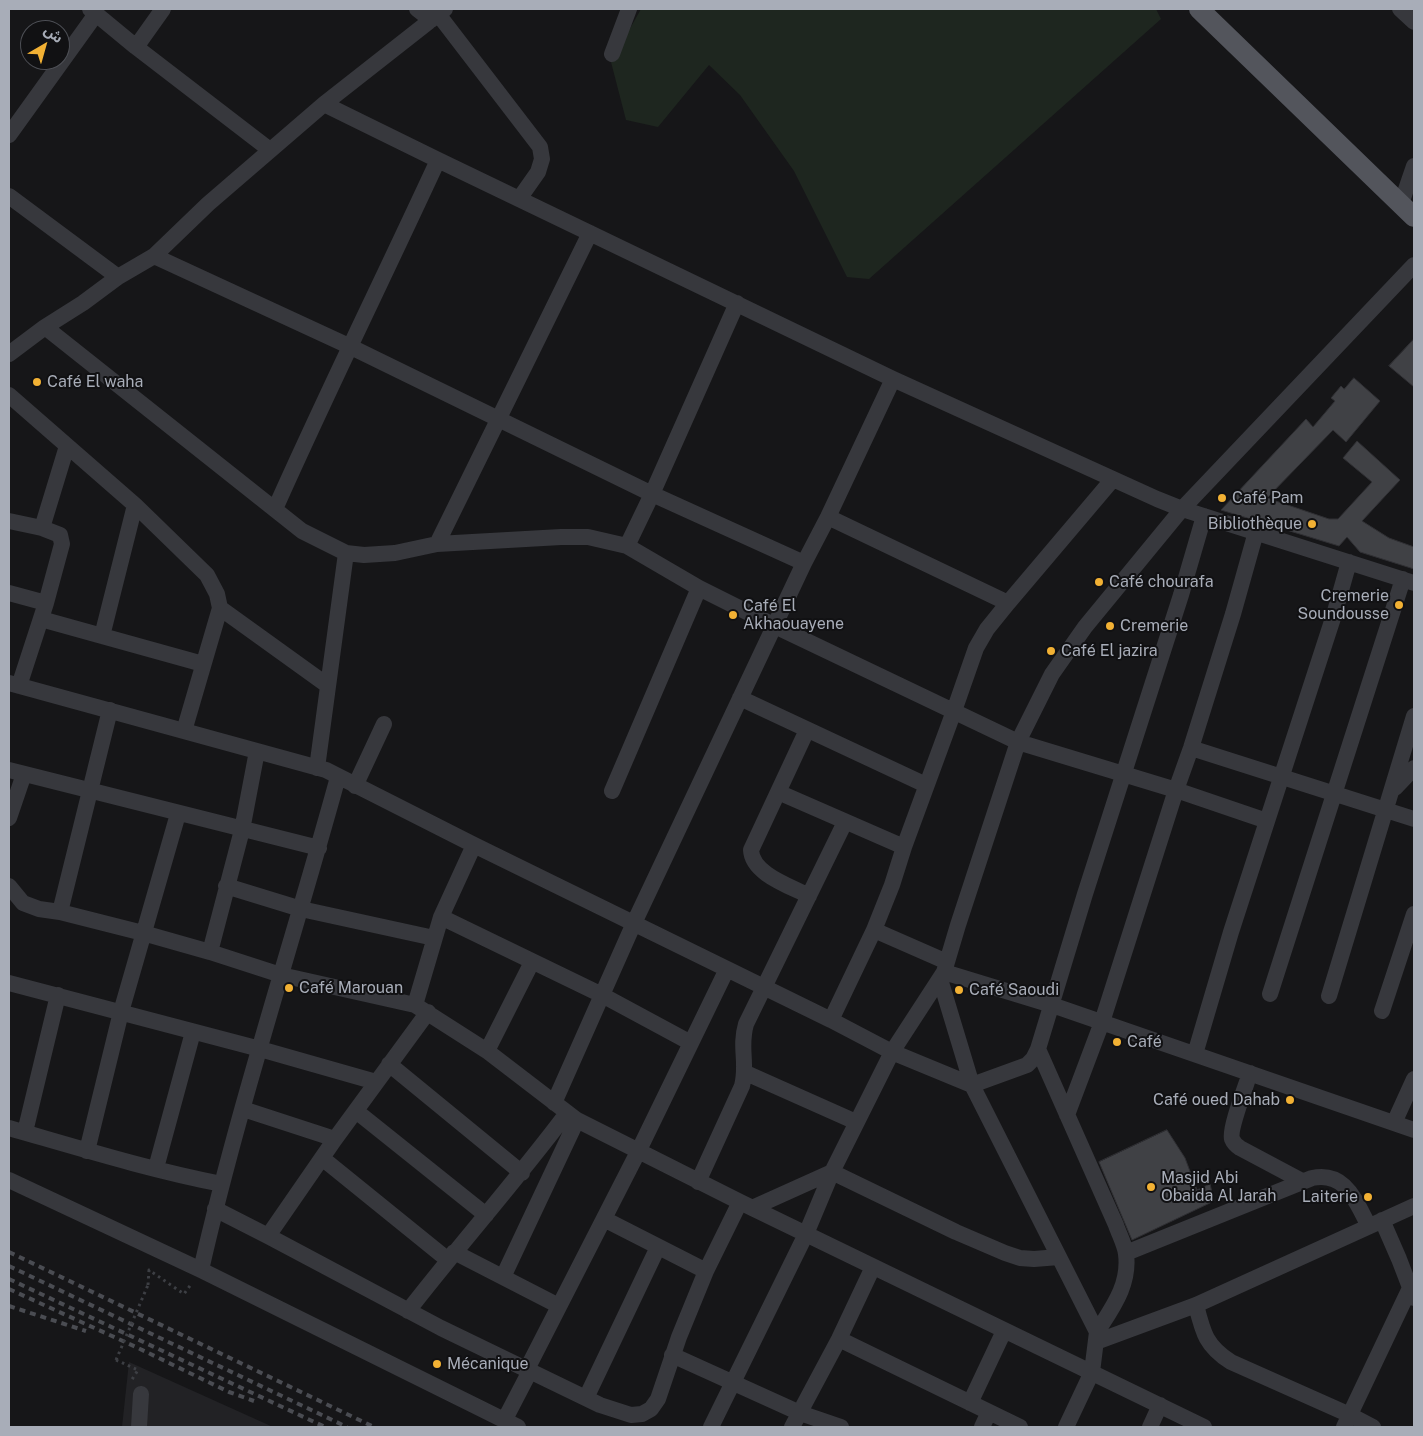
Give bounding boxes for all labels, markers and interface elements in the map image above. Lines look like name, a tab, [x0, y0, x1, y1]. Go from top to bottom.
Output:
north arrow	[20, 20, 70, 70]
text: ش	[41, 22, 66, 46]
place label: Café El waha	[47, 372, 143, 392]
marker: Café El waha	[31, 376, 43, 388]
place label: Café Pam	[1232, 488, 1303, 508]
marker: Café Pam	[1216, 492, 1228, 504]
place label: Bibliothèque	[1208, 514, 1302, 534]
marker: Bibliothèque	[1306, 518, 1318, 530]
place label: Café chourafa	[1109, 572, 1214, 592]
marker: Café chourafa	[1093, 576, 1105, 588]
place label: Cremerie Soundousse	[1298, 586, 1389, 624]
place label: Café El Akhaouayene	[743, 596, 844, 634]
marker: Cremerie Soundousse	[1393, 599, 1405, 611]
marker: Café El Akhaouayene	[727, 609, 739, 621]
place label: Cremerie	[1120, 616, 1188, 636]
marker: Cremerie	[1104, 620, 1116, 632]
place label: Café El jazira	[1061, 641, 1158, 661]
marker: Café El jazira	[1045, 645, 1057, 657]
place label: Café Marouan	[299, 978, 403, 998]
place label: Café Saoudi	[969, 980, 1059, 1000]
marker: Café Marouan	[283, 982, 295, 994]
marker: Café Saoudi	[953, 984, 965, 996]
place label: Café	[1127, 1032, 1162, 1052]
marker: Café	[1111, 1036, 1123, 1048]
place label: Café oued Dahab	[1153, 1090, 1280, 1110]
marker: Café oued Dahab	[1284, 1094, 1296, 1106]
place label: Masjid Abi Obaida Al Jarah	[1161, 1168, 1276, 1206]
marker: Masjid Abi Obaida Al Jarah	[1145, 1181, 1157, 1193]
place label: Laiterie	[1302, 1187, 1358, 1207]
marker: Laiterie	[1362, 1191, 1374, 1203]
place label: Mécanique	[447, 1354, 529, 1374]
marker: Mécanique	[431, 1358, 443, 1370]

